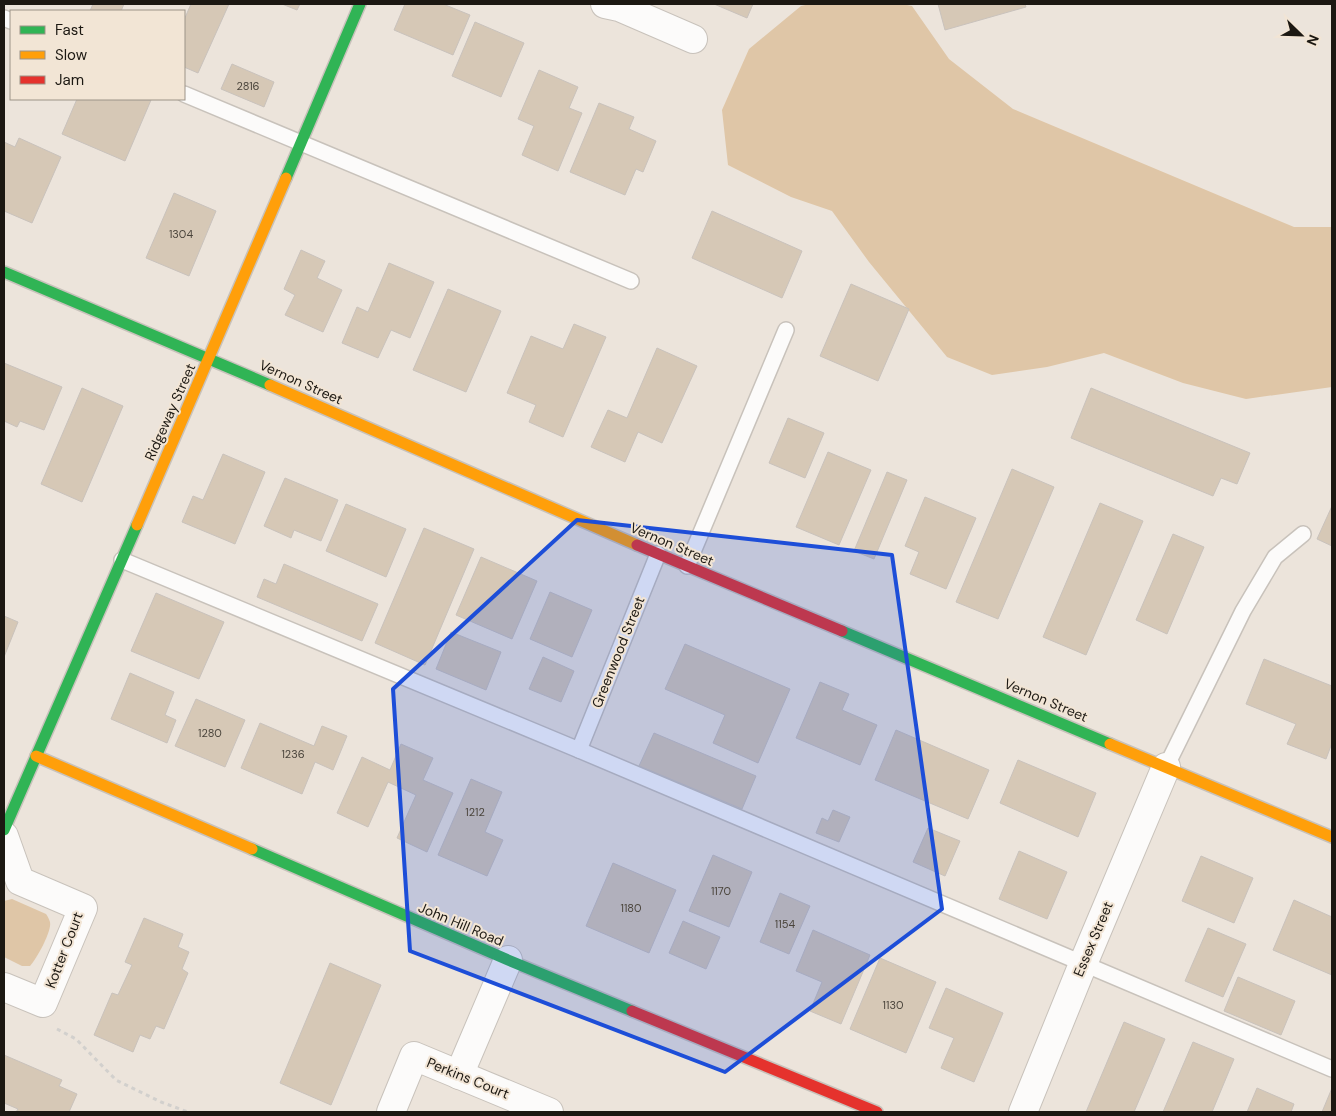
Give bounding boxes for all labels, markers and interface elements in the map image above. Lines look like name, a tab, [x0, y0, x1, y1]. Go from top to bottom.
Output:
legend	[10, 10, 185, 100]
north arrow	[1276, 10, 1326, 60]
text: Fast	[55, 20, 84, 40]
text: N	[1303, 32, 1323, 48]
text: Slow	[55, 45, 88, 65]
text: Jam	[55, 70, 84, 90]
house number: 2816	[237, 79, 260, 93]
house number: 1304	[169, 227, 193, 241]
street label: Vernon Street	[257, 356, 345, 408]
street label: Ridgeway Street	[140, 361, 200, 463]
street label: Vernon Street	[627, 518, 717, 570]
street label: Greenwood Street	[587, 594, 649, 710]
street label: Vernon Street	[1001, 674, 1091, 726]
house number: 1280	[198, 726, 222, 740]
house number: 1236	[281, 747, 305, 761]
house number: 1212	[465, 805, 485, 819]
house number: 1170	[711, 884, 731, 898]
street label: John Hill Road	[416, 898, 506, 950]
street label: Essex Street	[1069, 899, 1117, 979]
house number: 1180	[620, 901, 642, 915]
street label: Kotter Court	[41, 909, 87, 991]
house number: 1154	[775, 917, 795, 931]
house number: 1130	[883, 998, 903, 1012]
street label: Perkins Court	[424, 1053, 512, 1103]

